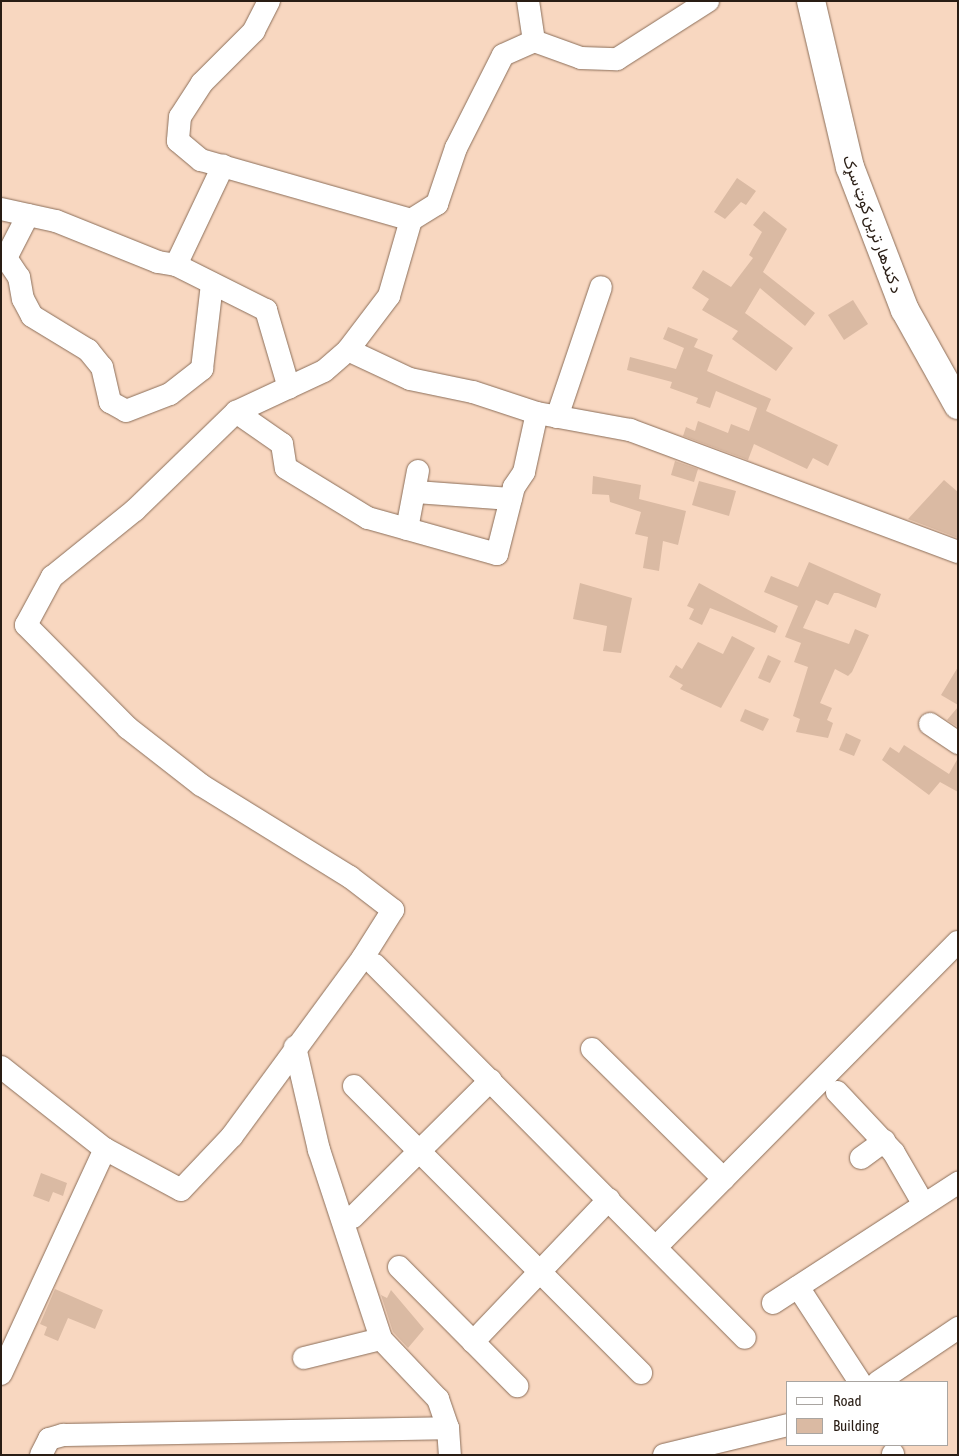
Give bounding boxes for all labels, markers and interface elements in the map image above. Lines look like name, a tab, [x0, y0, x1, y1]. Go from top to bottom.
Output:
street label: د کندهار ترين کوټ سړک	[839, 152, 907, 296]
legend	[786, 1381, 949, 1446]
text: Road	[833, 1392, 862, 1409]
text: Building	[833, 1417, 879, 1434]

